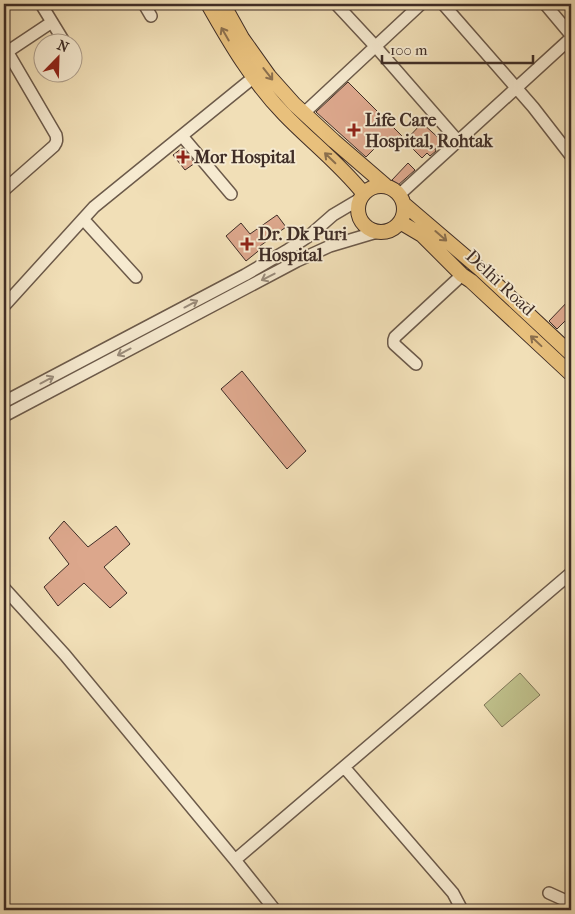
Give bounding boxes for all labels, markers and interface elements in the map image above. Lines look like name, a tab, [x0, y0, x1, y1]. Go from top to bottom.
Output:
one-way arrow	[220, 28, 230, 42]
north arrow	[32, 32, 82, 82]
scale bar	[382, 32, 534, 64]
text: N	[55, 37, 71, 57]
text: 100 m	[390, 41, 428, 59]
one-way arrow	[263, 67, 274, 80]
place label: Life Care Hospital, Rohtak	[365, 110, 493, 152]
marker: Life Care Hospital, Rohtak	[347, 123, 361, 137]
place label: Mor Hospital	[193, 147, 296, 168]
marker: Mor Hospital	[176, 150, 190, 164]
one-way arrow	[324, 151, 336, 164]
place label: Dr. Dk Puri Hospital	[258, 224, 348, 266]
one-way arrow	[435, 230, 448, 242]
marker: Dr. Dk Puri Hospital	[240, 237, 254, 251]
street label: Delhi Road	[461, 246, 539, 320]
one-way arrow	[261, 272, 276, 282]
one-way arrow	[183, 299, 198, 309]
one-way arrow	[529, 335, 542, 347]
one-way arrow	[117, 348, 132, 358]
one-way arrow	[39, 375, 54, 384]

